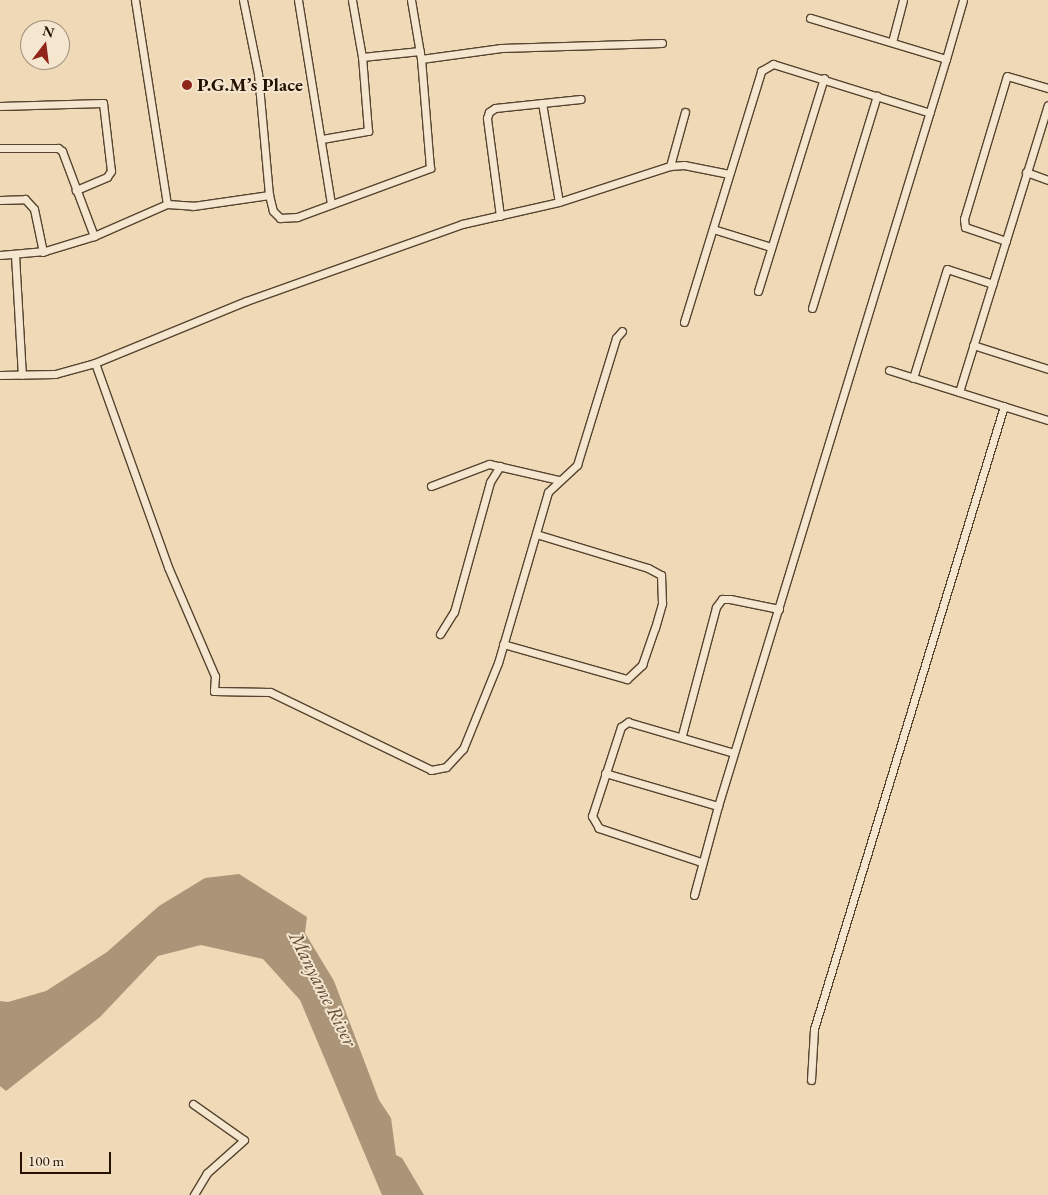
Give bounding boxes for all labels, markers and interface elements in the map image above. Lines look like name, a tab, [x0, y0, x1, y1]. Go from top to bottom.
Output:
north arrow	[20, 20, 70, 70]
text: N	[41, 21, 56, 42]
place label: P.G.M’s Place	[197, 74, 303, 96]
marker: P.G.M’s Place	[181, 79, 193, 91]
water label: Manyame River	[284, 928, 362, 1050]
scale bar	[22, 1142, 114, 1174]
text: 100 m	[28, 1151, 64, 1170]

